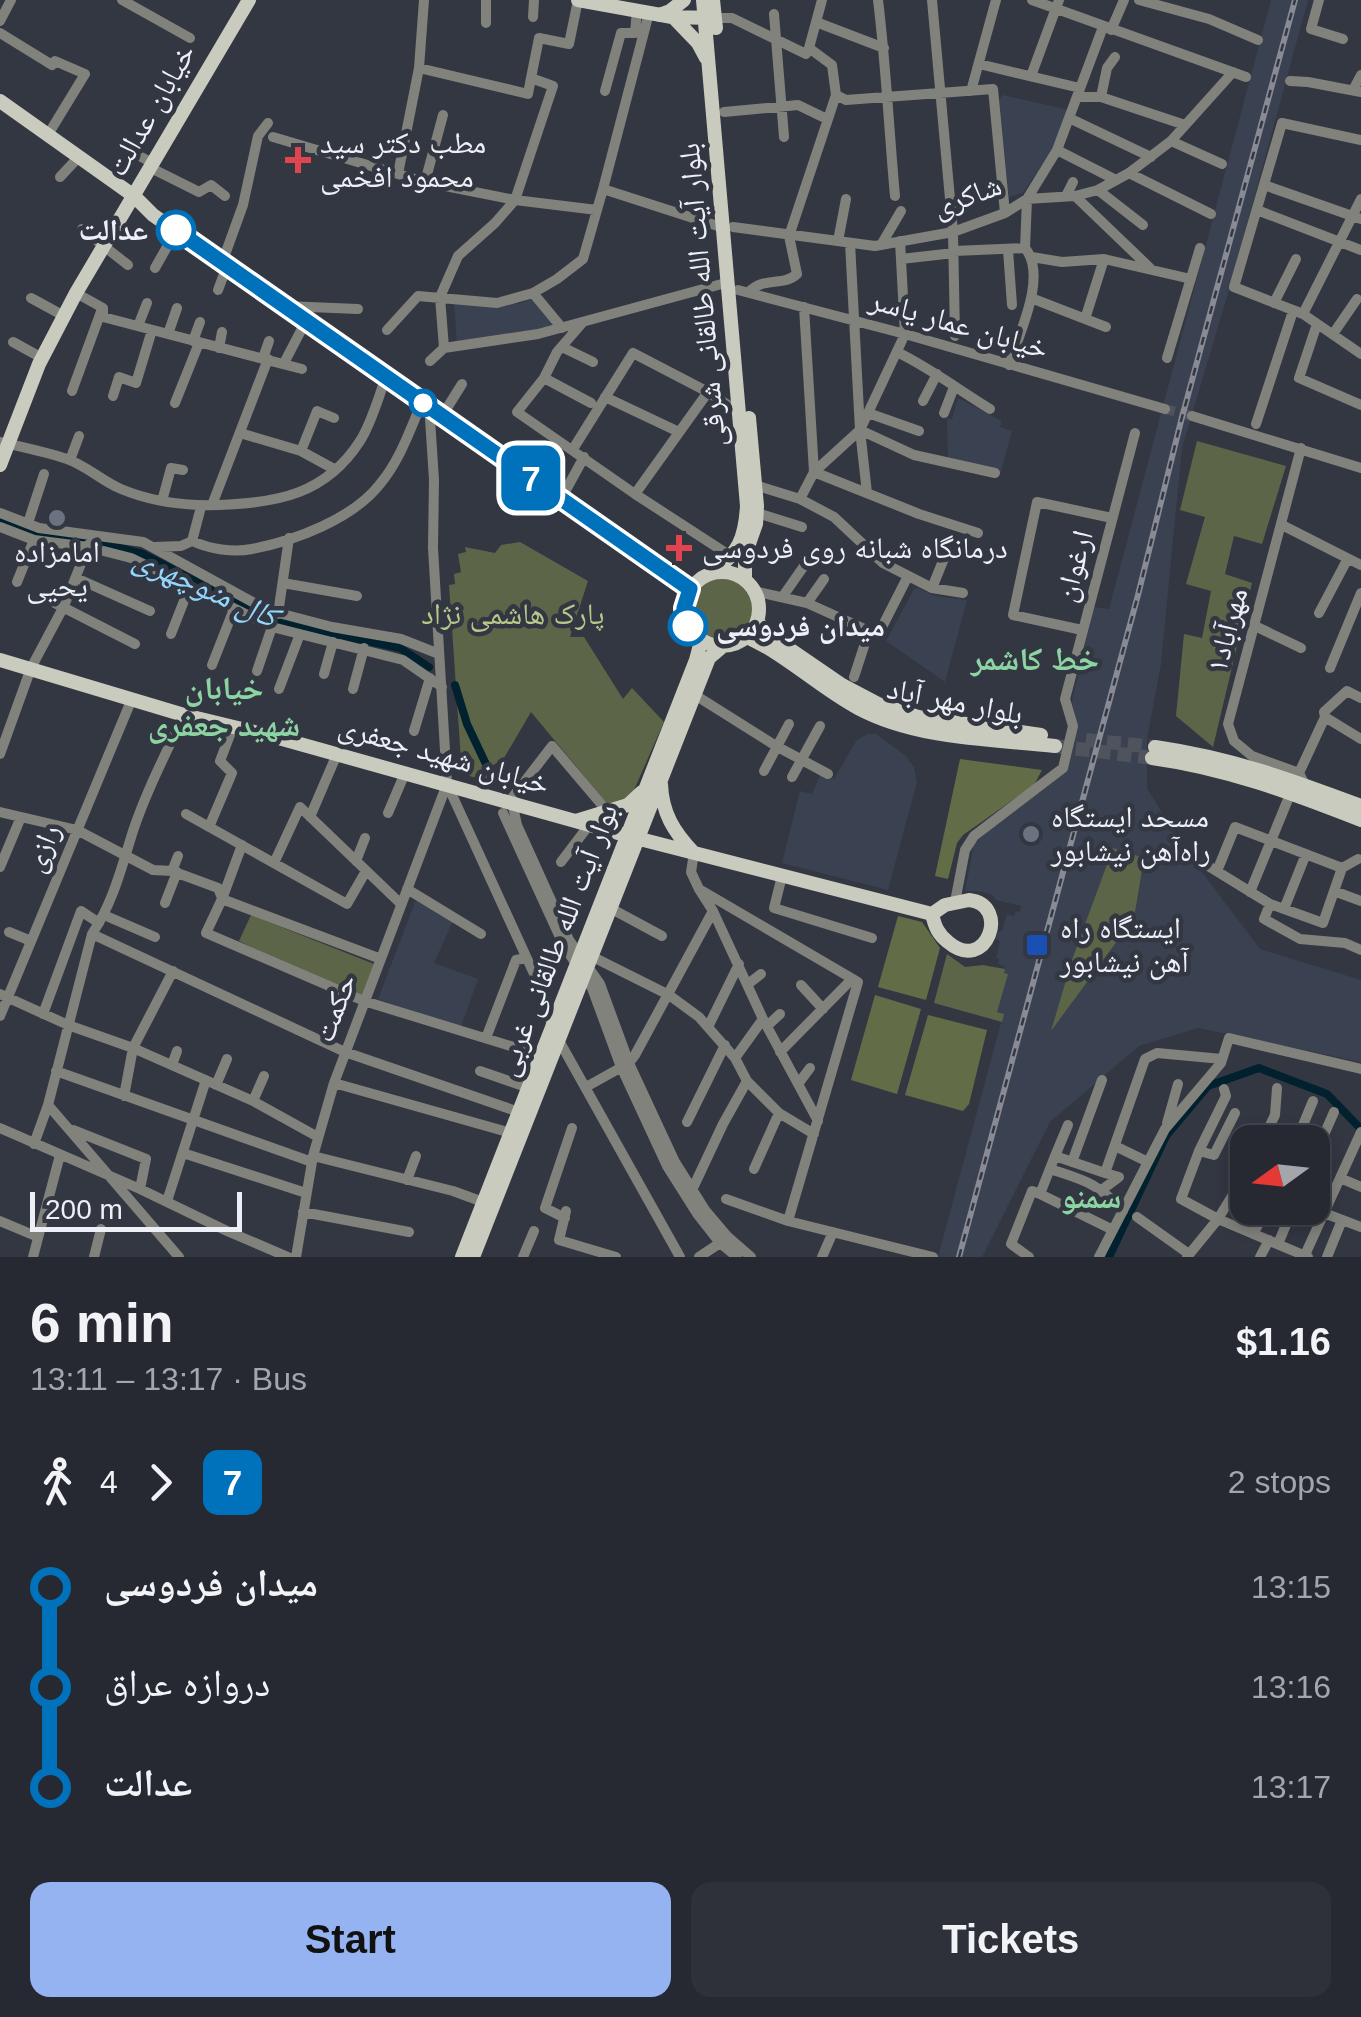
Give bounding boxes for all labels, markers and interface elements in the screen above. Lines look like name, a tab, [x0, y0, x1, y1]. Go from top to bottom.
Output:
street label: خیابان عدالت	[100, 38, 203, 182]
place label: مطب دکتر سید محمود افخمی	[320, 126, 486, 195]
street label: بلوار آیت الله طالقانی شرقی	[672, 142, 733, 448]
marker: مطب دکتر سید محمود افخمی	[285, 147, 311, 173]
street label: شاکری	[928, 168, 1006, 225]
marker: عدالت	[157, 211, 195, 249]
place label: عدالت	[78, 213, 148, 246]
street label: خیابان عمار یاسر	[865, 282, 1052, 367]
unlabelled marker	[410, 390, 436, 416]
line badge: 7	[498, 446, 564, 510]
text: 7	[521, 459, 541, 498]
marker: امامزاده یحیی	[46, 507, 68, 529]
street label: ارغوان	[1048, 527, 1101, 606]
place label: درمانگاه شبانه روی فردوسی	[702, 531, 1008, 566]
place label: امامزاده یحیی	[14, 535, 100, 604]
marker: درمانگاه شبانه روی فردوسی	[666, 535, 692, 561]
water label: کال منوچهری	[128, 539, 288, 638]
street label: مهرآباد۱	[1199, 584, 1255, 676]
park label: پارک هاشمی نژاد	[421, 597, 605, 632]
marker: میدان فردوسی	[669, 607, 707, 645]
place label: میدان فردوسی	[716, 609, 885, 644]
district label: خط کاشمر	[969, 641, 1099, 677]
district label: خیابان شهید جعفری	[148, 670, 300, 744]
street label: بلوار مهر آباد	[884, 671, 1026, 731]
street label: خیابان شهید جعفری	[334, 709, 553, 802]
street label: بوار آیت الله طالقانی غربی	[489, 799, 626, 1081]
place label: مسحد ایستگاه راه‌آهن نیشابور	[1050, 800, 1211, 869]
street label: رازی	[17, 819, 68, 878]
marker: مسحد ایستگاه راه‌آهن نیشابور	[1020, 823, 1042, 845]
place label: ایستگاه راه‌ آهن نیشابور	[1059, 911, 1190, 980]
marker: ایستگاه راه‌ آهن نیشابور	[1024, 932, 1050, 958]
street label: حکمت	[307, 969, 362, 1046]
north arrow	[1230, 1125, 1330, 1225]
map controls	[1230, 1125, 1330, 1225]
district label: سمنو	[1061, 1179, 1121, 1215]
scale bar	[30, 1187, 242, 1232]
text: 200 m	[45, 1194, 123, 1225]
text: 6 min	[30, 1292, 174, 1354]
text: $1.16	[1236, 1321, 1331, 1363]
text: 13:11 – 13:17 · Bus	[30, 1361, 307, 1397]
icon: walk	[30, 1455, 85, 1510]
icon: forward	[133, 1455, 188, 1510]
text: 7	[223, 1463, 242, 1502]
text: 4	[100, 1464, 118, 1500]
text: 2 stops	[1228, 1464, 1331, 1500]
text: میدان فردوسی	[104, 1562, 318, 1604]
text: 13:15	[1251, 1569, 1331, 1605]
text: دروازه عراق	[104, 1662, 270, 1704]
text: 13:16	[1251, 1669, 1331, 1705]
text: عدالت	[104, 1762, 192, 1804]
text: 13:17	[1251, 1769, 1331, 1805]
button: Start	[30, 1882, 671, 1997]
button: Tickets	[691, 1882, 1331, 1997]

